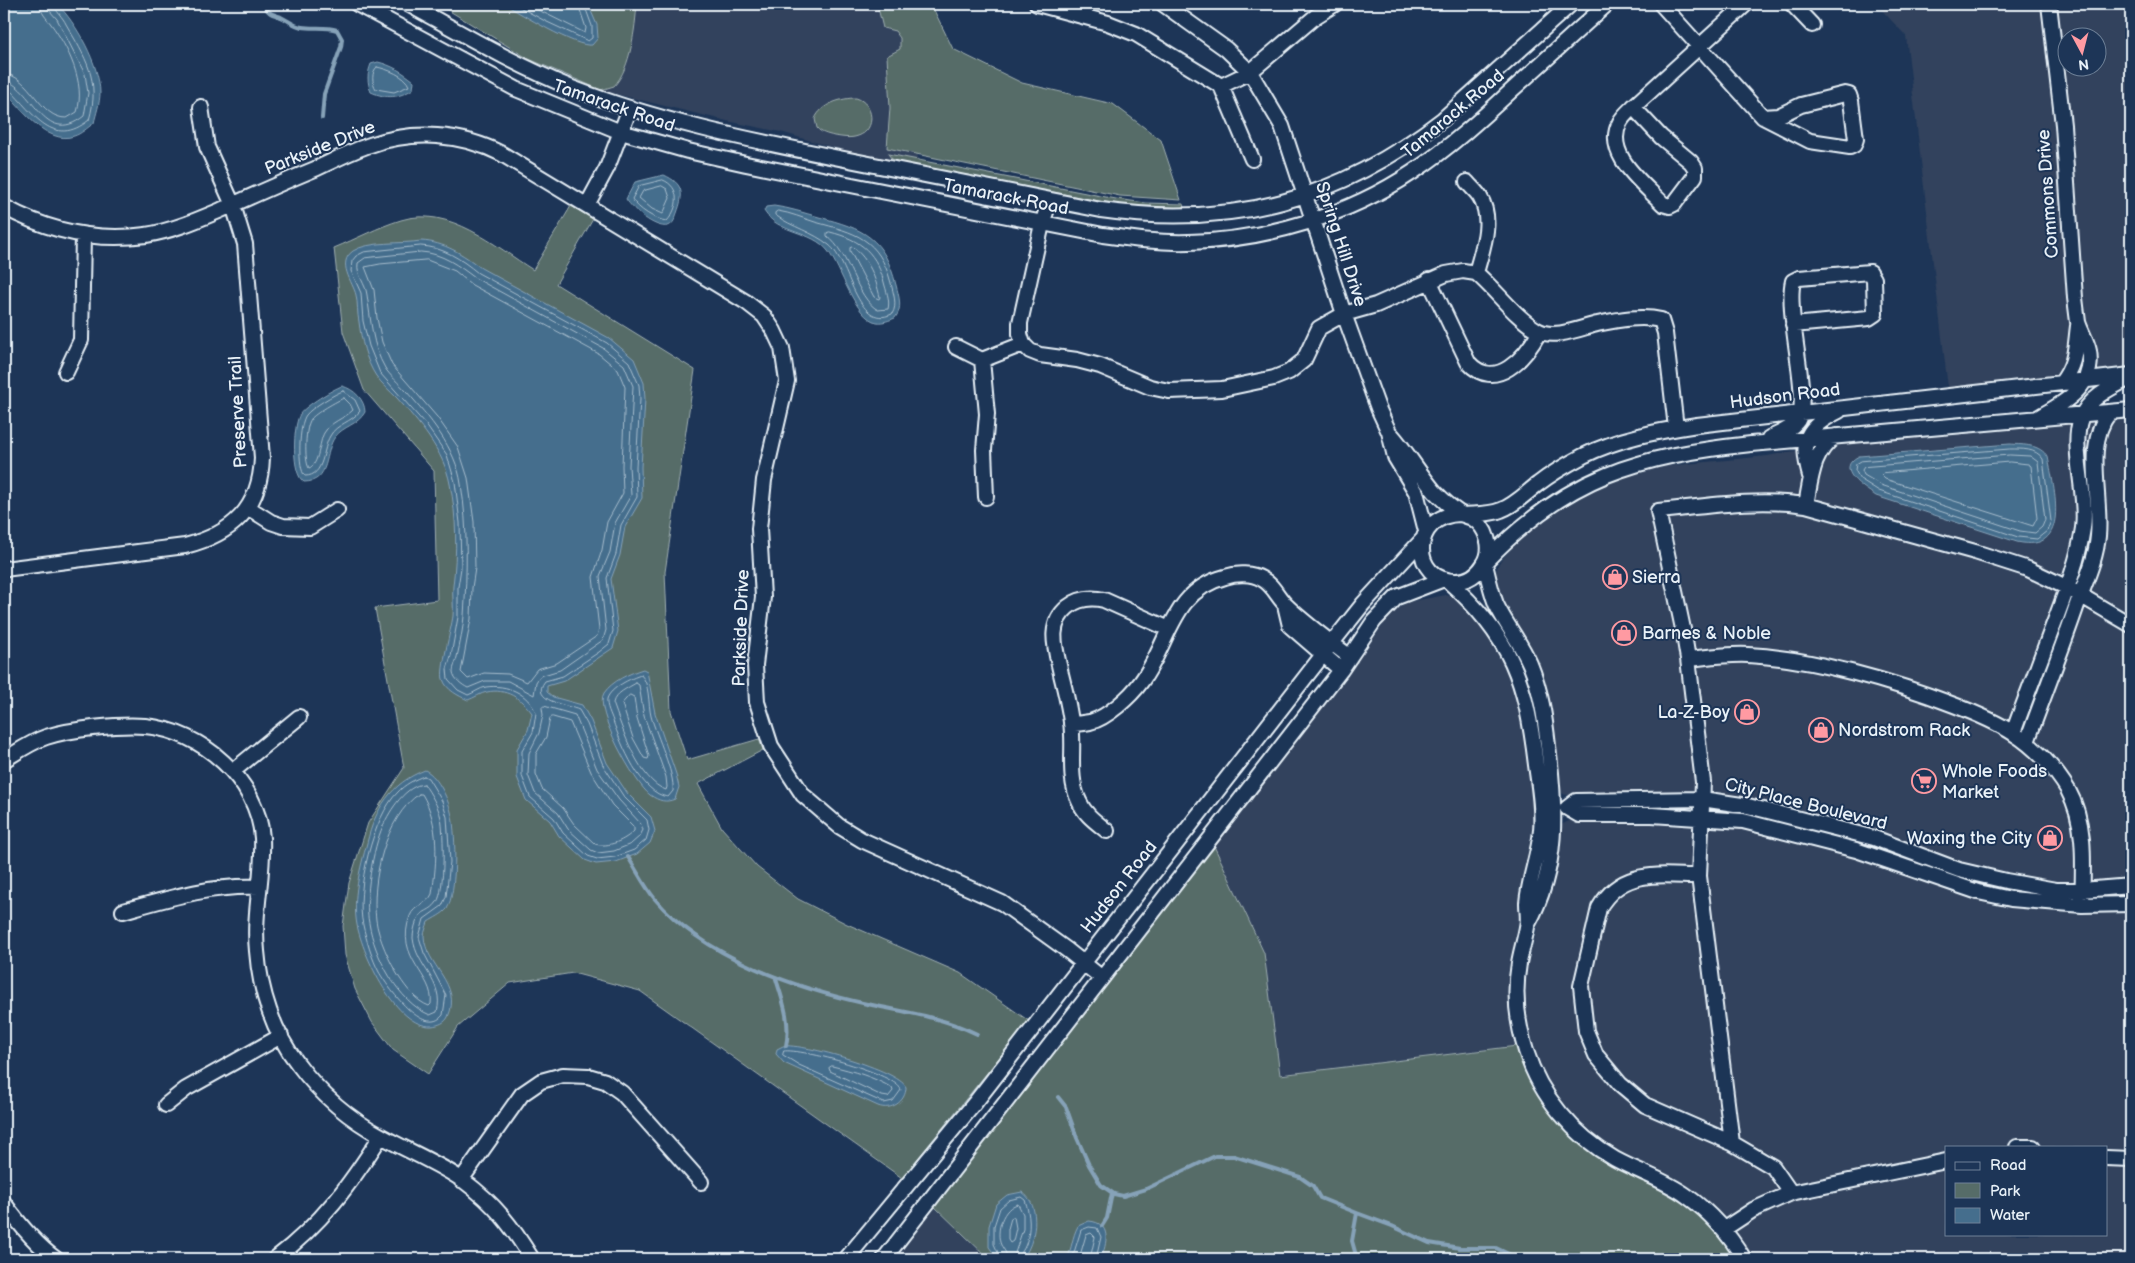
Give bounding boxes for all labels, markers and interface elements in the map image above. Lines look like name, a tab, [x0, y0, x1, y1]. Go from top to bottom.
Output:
north arrow	[2058, 28, 2108, 78]
text: N	[2077, 55, 2090, 73]
street label: Tamarack Road	[1397, 65, 1509, 163]
street label: Tamarack Road	[550, 75, 678, 137]
street label: Parkside Drive	[262, 116, 379, 180]
street label: Commons Drive	[2033, 128, 2063, 259]
street label: Tamarack Road	[942, 175, 1070, 219]
street label: Spring Hill Drive	[1311, 179, 1371, 309]
street label: Preserve Trail	[225, 355, 251, 469]
street label: Hudson Road	[1729, 379, 1841, 413]
shop icon: Sierra	[1602, 564, 1628, 590]
place label: Sierra	[1632, 567, 1681, 588]
street label: Parkside Drive	[728, 569, 754, 687]
shop icon: Barnes & Noble	[1611, 620, 1637, 646]
place label: Barnes & Noble	[1642, 623, 1771, 644]
shop icon: La-Z-Boy	[1734, 699, 1760, 725]
place label: La-Z-Boy	[1657, 702, 1731, 723]
shop icon: Nordstrom Rack	[1808, 717, 1834, 743]
place label: Nordstrom Rack	[1838, 720, 1970, 741]
place label: Whole Foods Market	[1942, 761, 2047, 803]
supermarket icon: Whole Foods Market	[1911, 768, 1937, 794]
street label: City Place Boulevard	[1723, 774, 1889, 834]
shop icon: Waxing the City	[2037, 825, 2063, 851]
place label: Waxing the City	[1907, 828, 2033, 849]
street label: Hudson Road	[1077, 837, 1161, 937]
legend	[1945, 1146, 2108, 1236]
text: Road	[1990, 1156, 2026, 1175]
text: Park	[1990, 1182, 2021, 1201]
text: Water	[1990, 1206, 2030, 1225]

